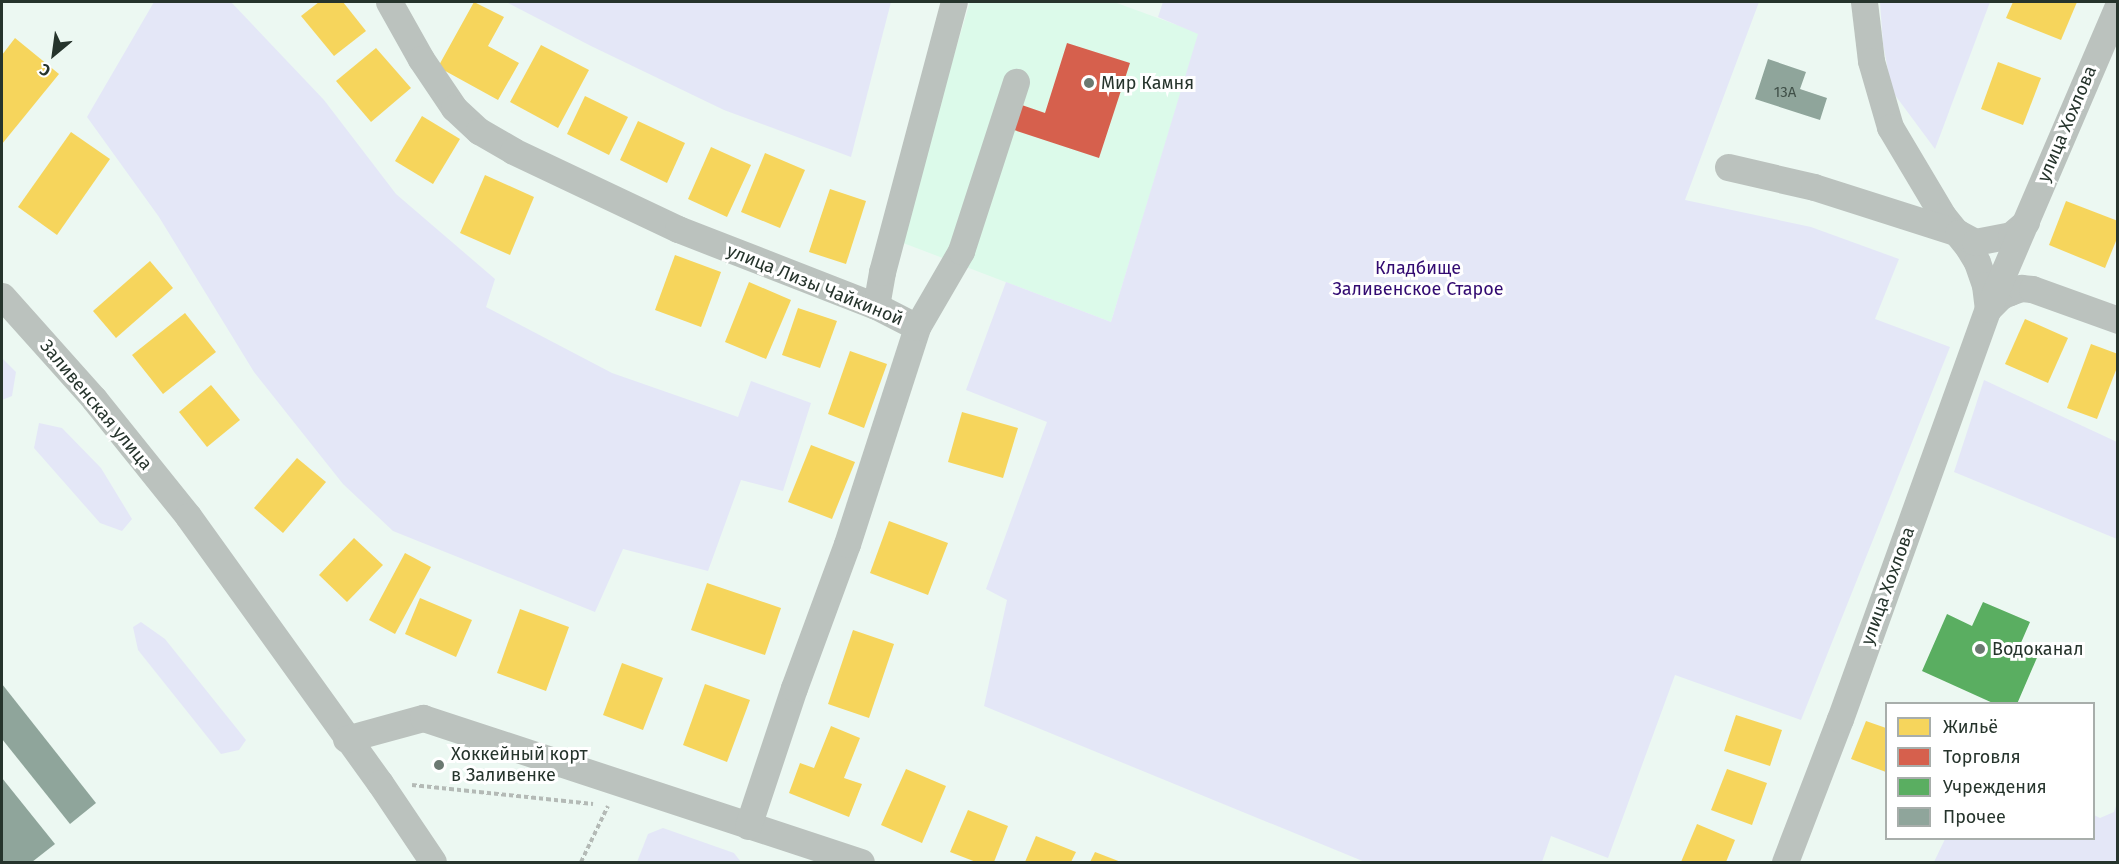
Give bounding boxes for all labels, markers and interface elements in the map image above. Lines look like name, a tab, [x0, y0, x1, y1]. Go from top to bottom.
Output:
north arrow	[24, 24, 84, 84]
text: С	[36, 60, 54, 81]
street label: улица Хохлова	[2033, 63, 2101, 185]
place label: Мир Камня	[1101, 72, 1194, 94]
marker: Мир Камня	[1082, 76, 1096, 90]
house number: 13А	[1774, 84, 1796, 102]
street label: улица Лизы Чайкиной	[724, 240, 906, 330]
park label: Кладбище Заливенское Старое	[1332, 258, 1504, 300]
street label: Заливенская улица	[35, 336, 157, 474]
street label: улица Хохлова	[1857, 524, 1919, 648]
place label: Водоканал	[1992, 638, 2083, 660]
marker: Водоканал	[1973, 642, 1987, 656]
legend	[1885, 702, 2095, 840]
text: Жильё	[1943, 716, 1998, 738]
place label: Хоккейный корт в Заливенке	[451, 744, 588, 786]
text: Торговля	[1943, 746, 2021, 768]
marker: Хоккейный корт в Заливенке	[432, 758, 446, 772]
text: Учреждения	[1943, 776, 2047, 798]
text: Прочее	[1943, 806, 2006, 828]

